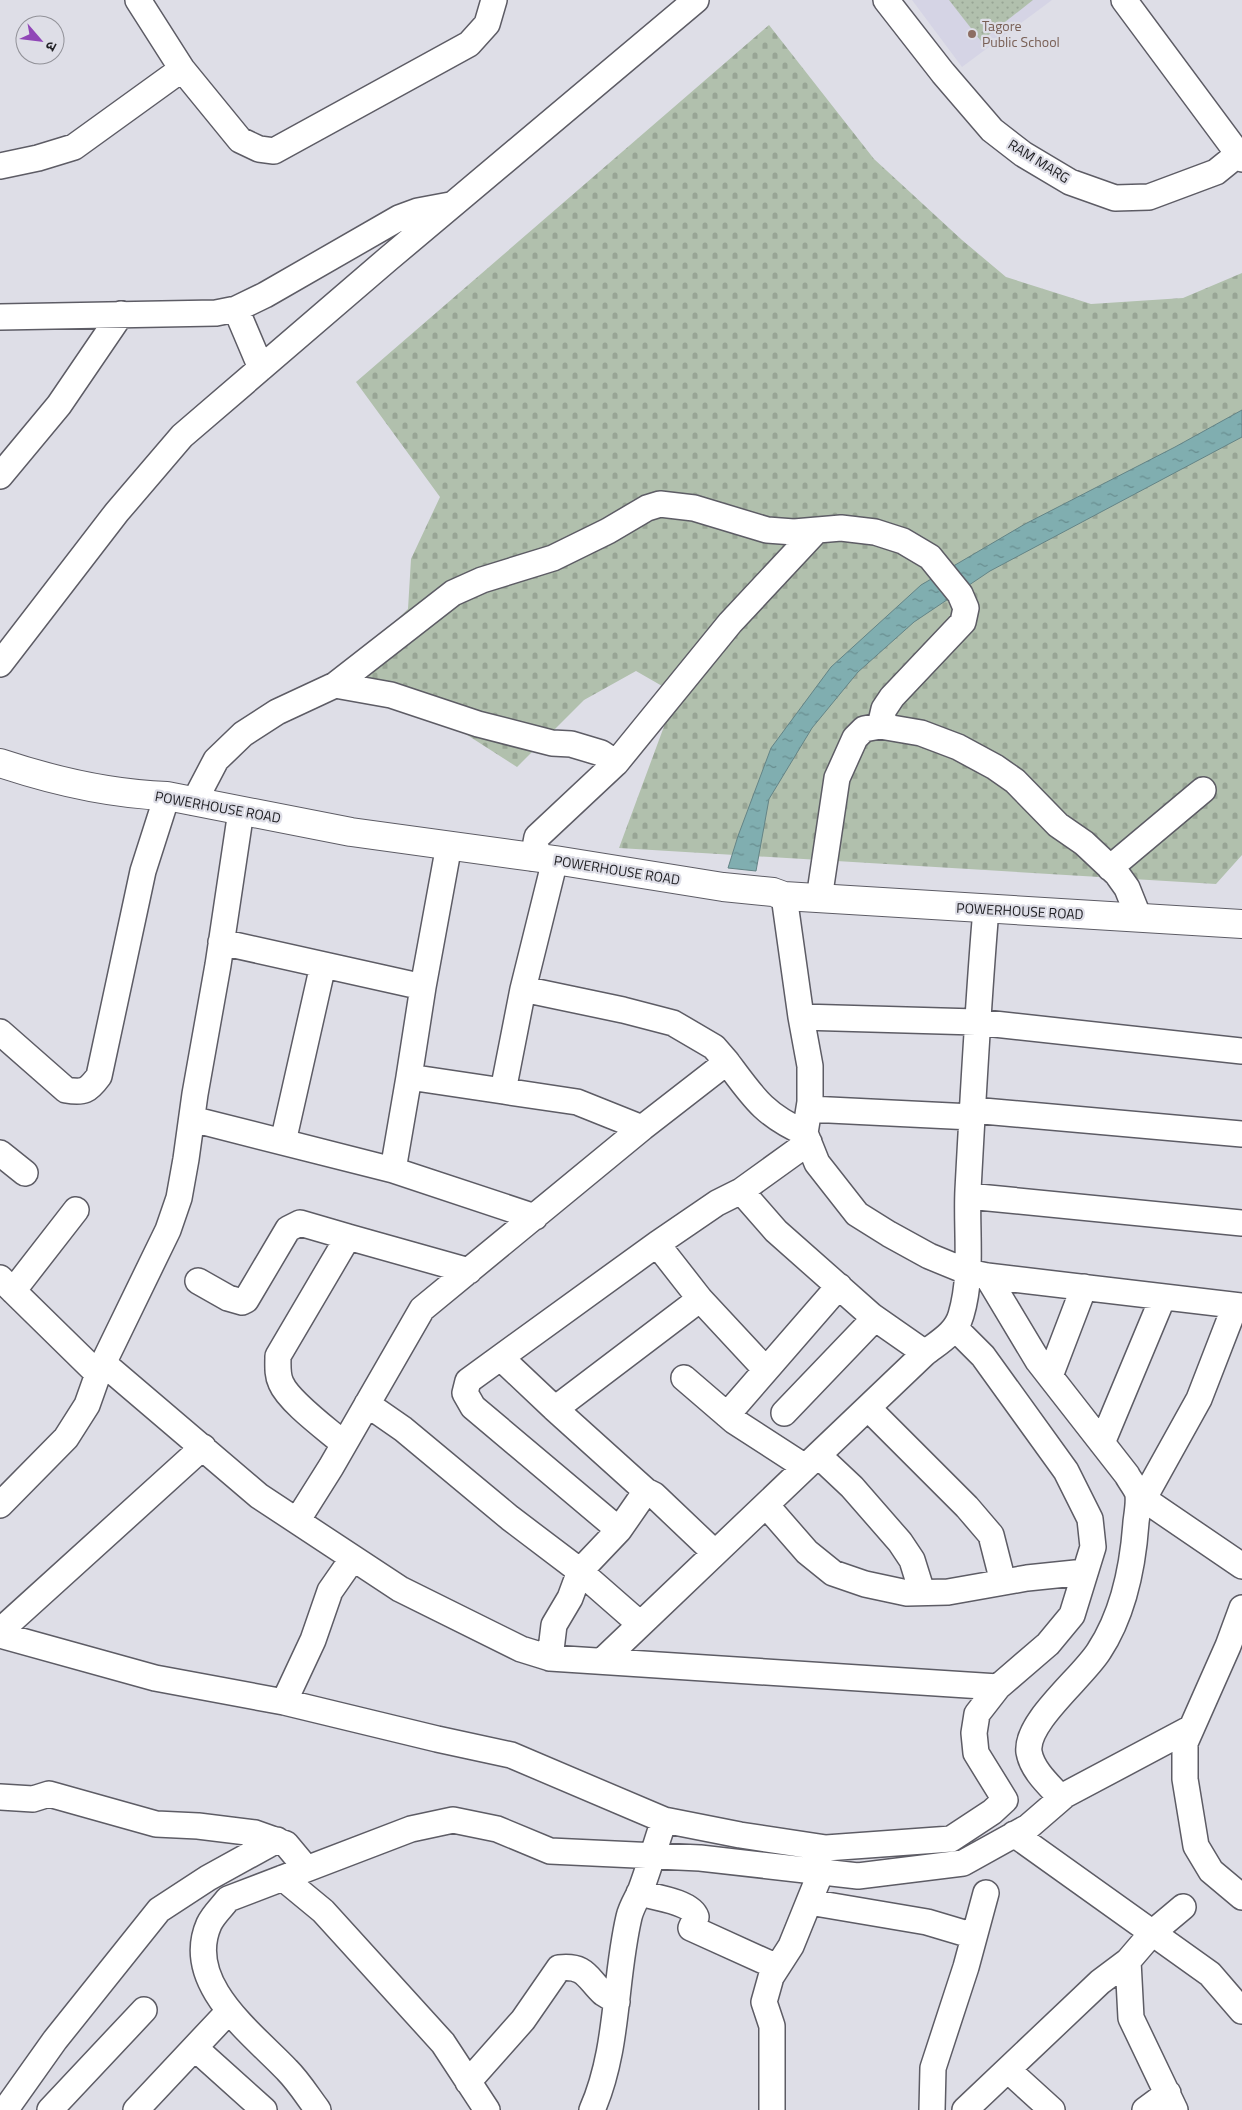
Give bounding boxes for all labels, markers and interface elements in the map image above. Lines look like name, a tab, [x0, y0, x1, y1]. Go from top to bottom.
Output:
north arrow	[15, 15, 65, 65]
place label: Tagore Public School	[982, 15, 1060, 52]
marker: Tagore Public School	[966, 28, 978, 40]
text: उ	[40, 38, 63, 56]
street label: RAM MARG	[1004, 133, 1074, 188]
street label: POWERHOUSE ROAD	[153, 785, 283, 828]
street label: POWERHOUSE ROAD	[552, 849, 682, 890]
street label: POWERHOUSE ROAD	[956, 897, 1084, 924]

